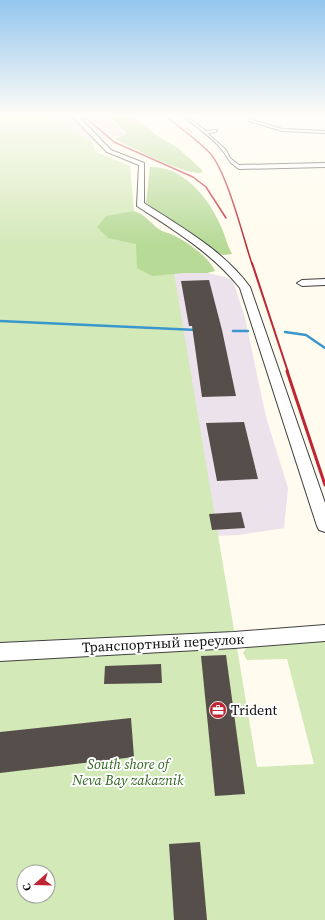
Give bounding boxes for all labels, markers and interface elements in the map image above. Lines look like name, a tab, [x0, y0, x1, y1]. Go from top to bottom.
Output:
street label: Транспортный переулок	[81, 629, 245, 657]
office icon: Trident	[208, 700, 228, 720]
place label: Trident	[231, 700, 278, 720]
park label: South shore of Neva Bay zakaznik	[71, 754, 184, 790]
north arrow	[16, 864, 56, 904]
text: С	[19, 881, 35, 893]

